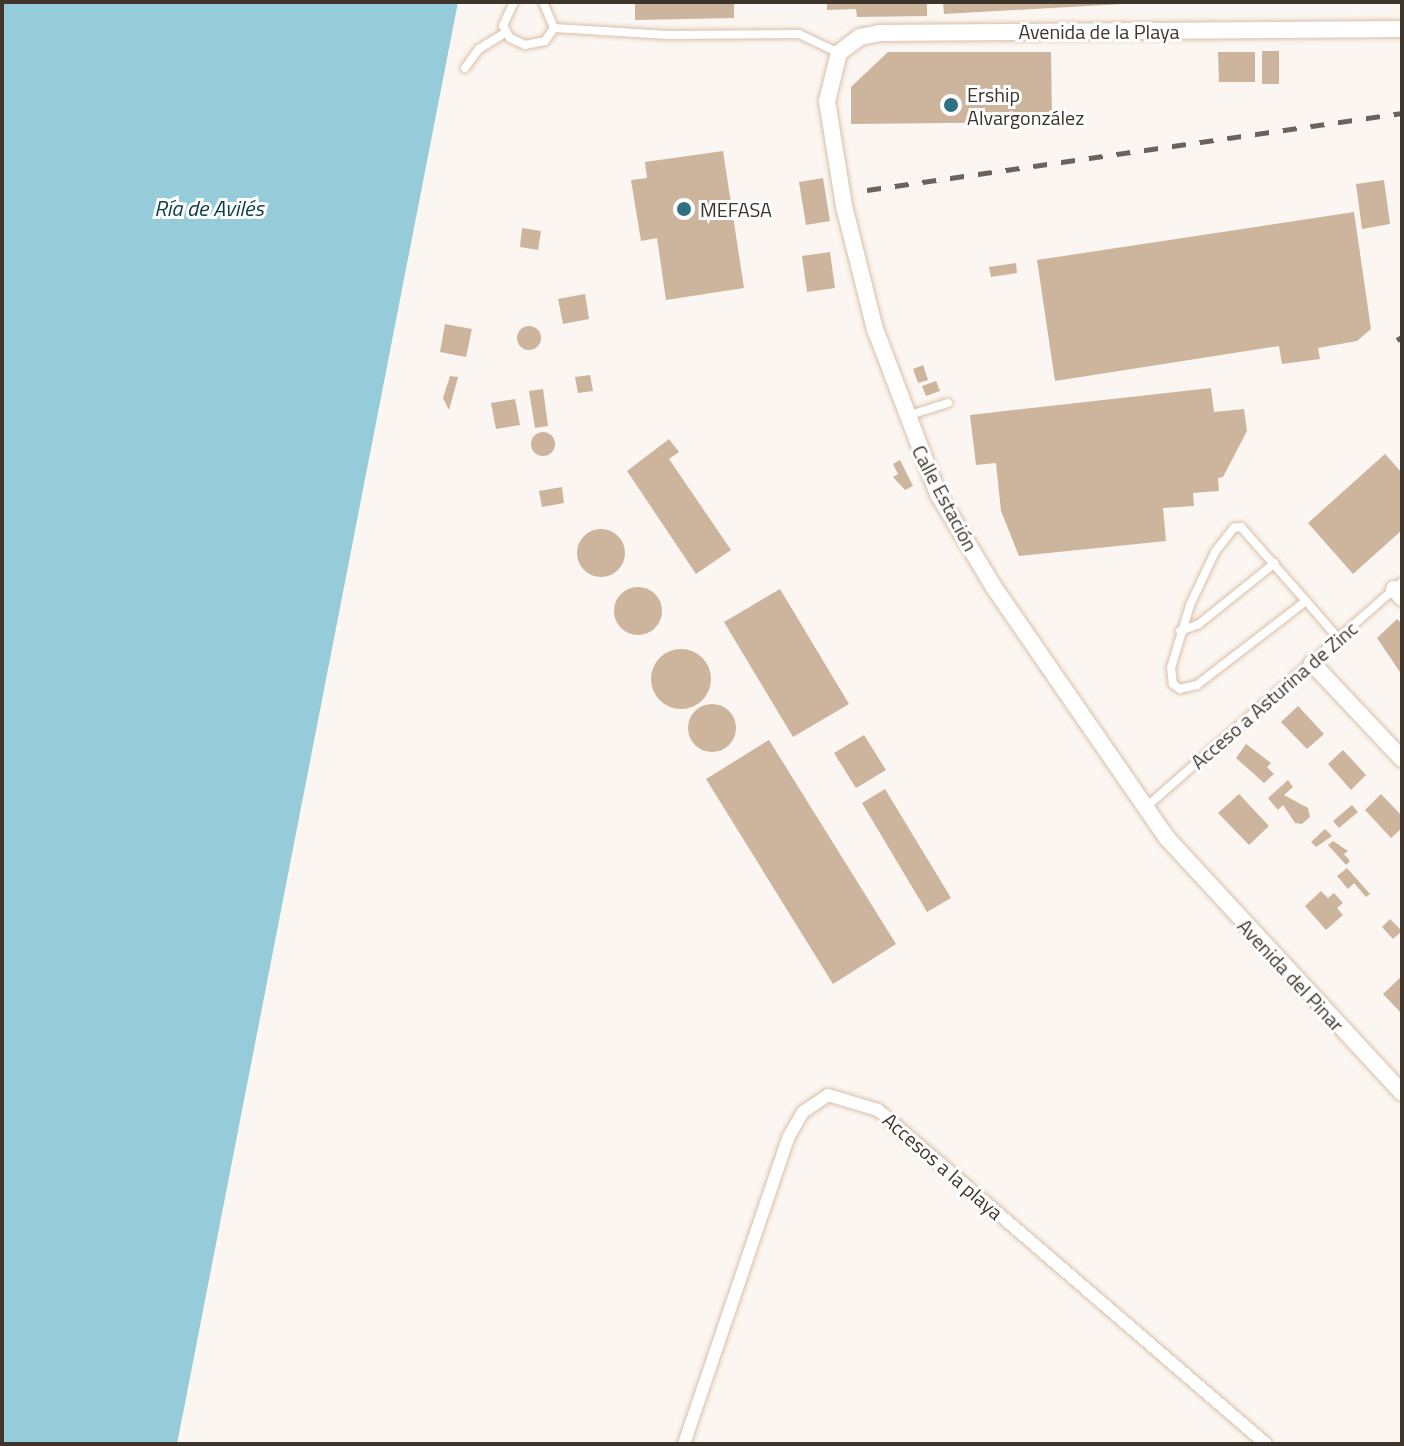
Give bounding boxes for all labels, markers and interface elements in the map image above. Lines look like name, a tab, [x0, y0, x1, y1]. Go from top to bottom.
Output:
street label: Avenida de la Playa	[1018, 19, 1180, 43]
place label: Ership Alvargonzález	[967, 82, 1084, 129]
marker: Ership Alvargonzález	[942, 96, 960, 114]
water label: Ría de Avilés	[154, 196, 264, 222]
place label: MEFASA	[700, 197, 772, 221]
marker: MEFASA	[675, 200, 693, 218]
street label: Calle Estación	[907, 441, 983, 555]
street label: Acceso a Asturina de Zinc	[1186, 616, 1362, 774]
street label: Avenida del Pinar	[1233, 914, 1349, 1036]
street label: Accesos a la playa	[878, 1108, 1008, 1224]

